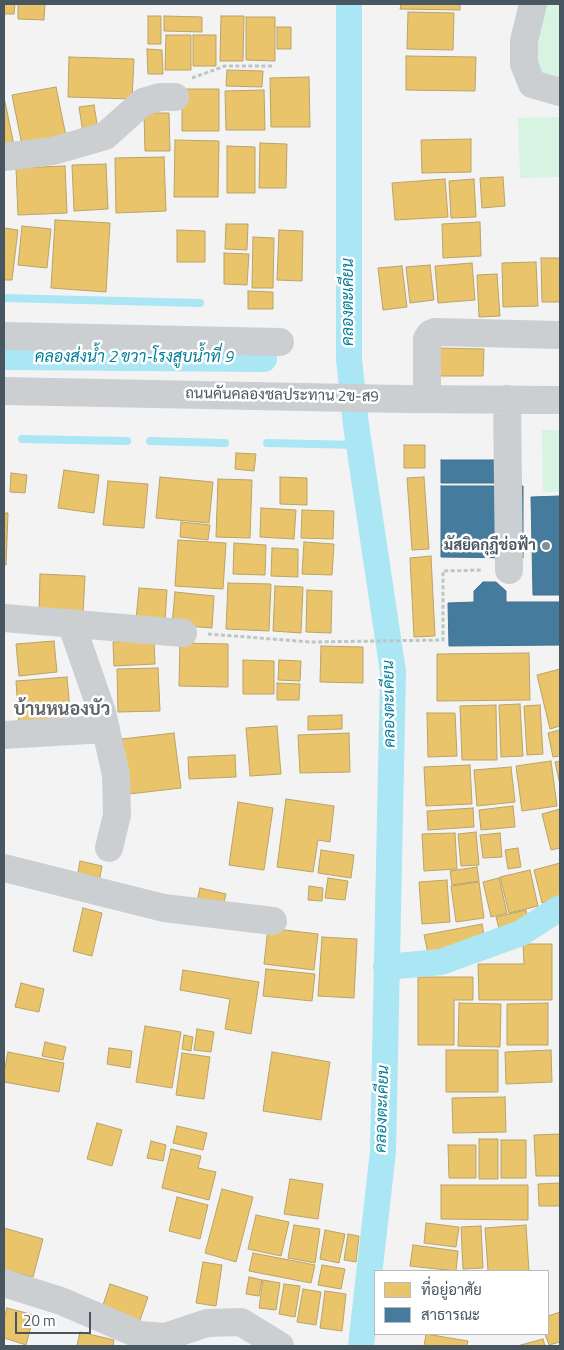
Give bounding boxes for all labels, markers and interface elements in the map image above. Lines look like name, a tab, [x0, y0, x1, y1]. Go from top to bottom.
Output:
water label: คลองตะเคียน	[339, 258, 359, 346]
water label: คลองส่งน้ำ 2 ขวา-โรงสูบน้ำที่ 9	[35, 348, 233, 368]
street label: ถนนคันคลองชลประทาน 2ข-ส9	[185, 385, 379, 407]
place label: มัสยิดกุฎีช่อฟ้า	[444, 537, 536, 555]
marker: มัสยิดกุฎีช่อฟ้า	[540, 540, 552, 552]
water label: คลองตะเคียน	[380, 660, 400, 748]
district label: บ้านหนองบัว	[14, 700, 110, 722]
water label: คลองตะเคียน	[372, 1065, 394, 1153]
legend	[374, 1270, 549, 1335]
text: ที่อยู่อาศัย	[421, 1278, 482, 1301]
scale bar	[18, 1302, 94, 1334]
text: สาธารณะ	[421, 1303, 480, 1326]
text: 20 m	[23, 1309, 56, 1332]

